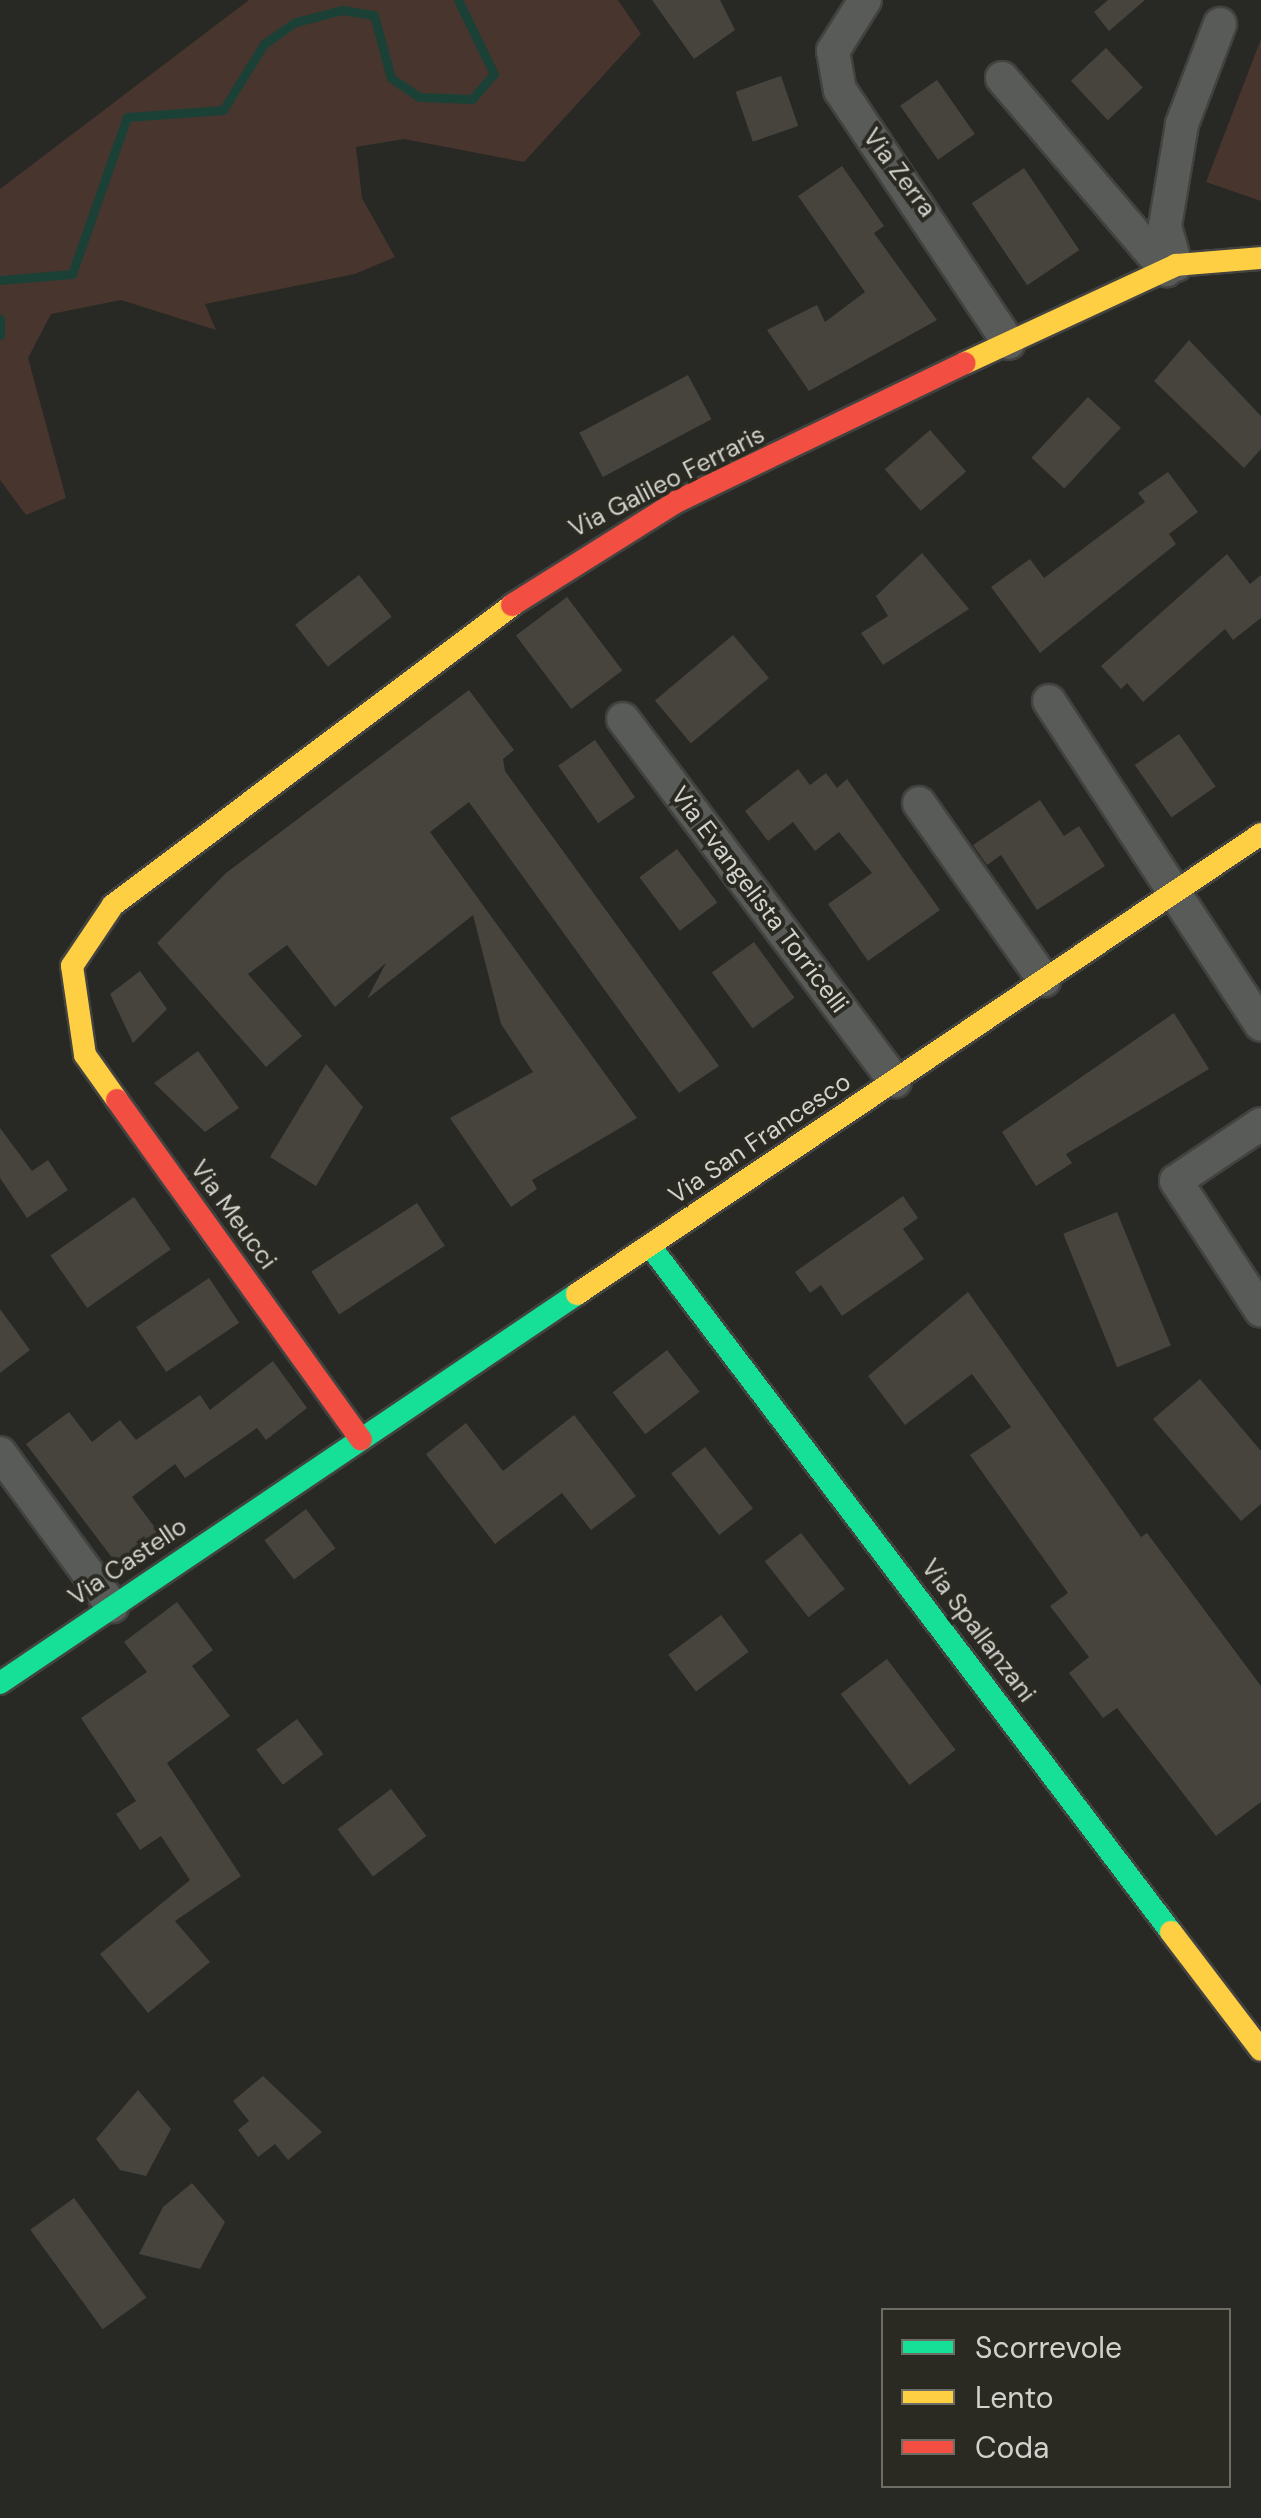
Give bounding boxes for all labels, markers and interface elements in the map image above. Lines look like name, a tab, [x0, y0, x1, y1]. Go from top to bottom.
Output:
street label: Via Zerra	[856, 123, 942, 223]
street label: Via Galileo Ferraris	[564, 420, 770, 544]
street label: Via Evangelista Torricelli	[664, 781, 854, 1019]
street label: Via San Francesco	[663, 1067, 857, 1211]
street label: Via Meucci	[184, 1155, 282, 1275]
street label: Via Castello	[63, 1512, 193, 1612]
street label: Via Spallanzani	[914, 1554, 1042, 1708]
legend	[881, 2308, 1231, 2488]
text: Scorrevole	[975, 2328, 1122, 2367]
text: Lento	[975, 2378, 1054, 2417]
text: Coda	[975, 2428, 1049, 2467]

